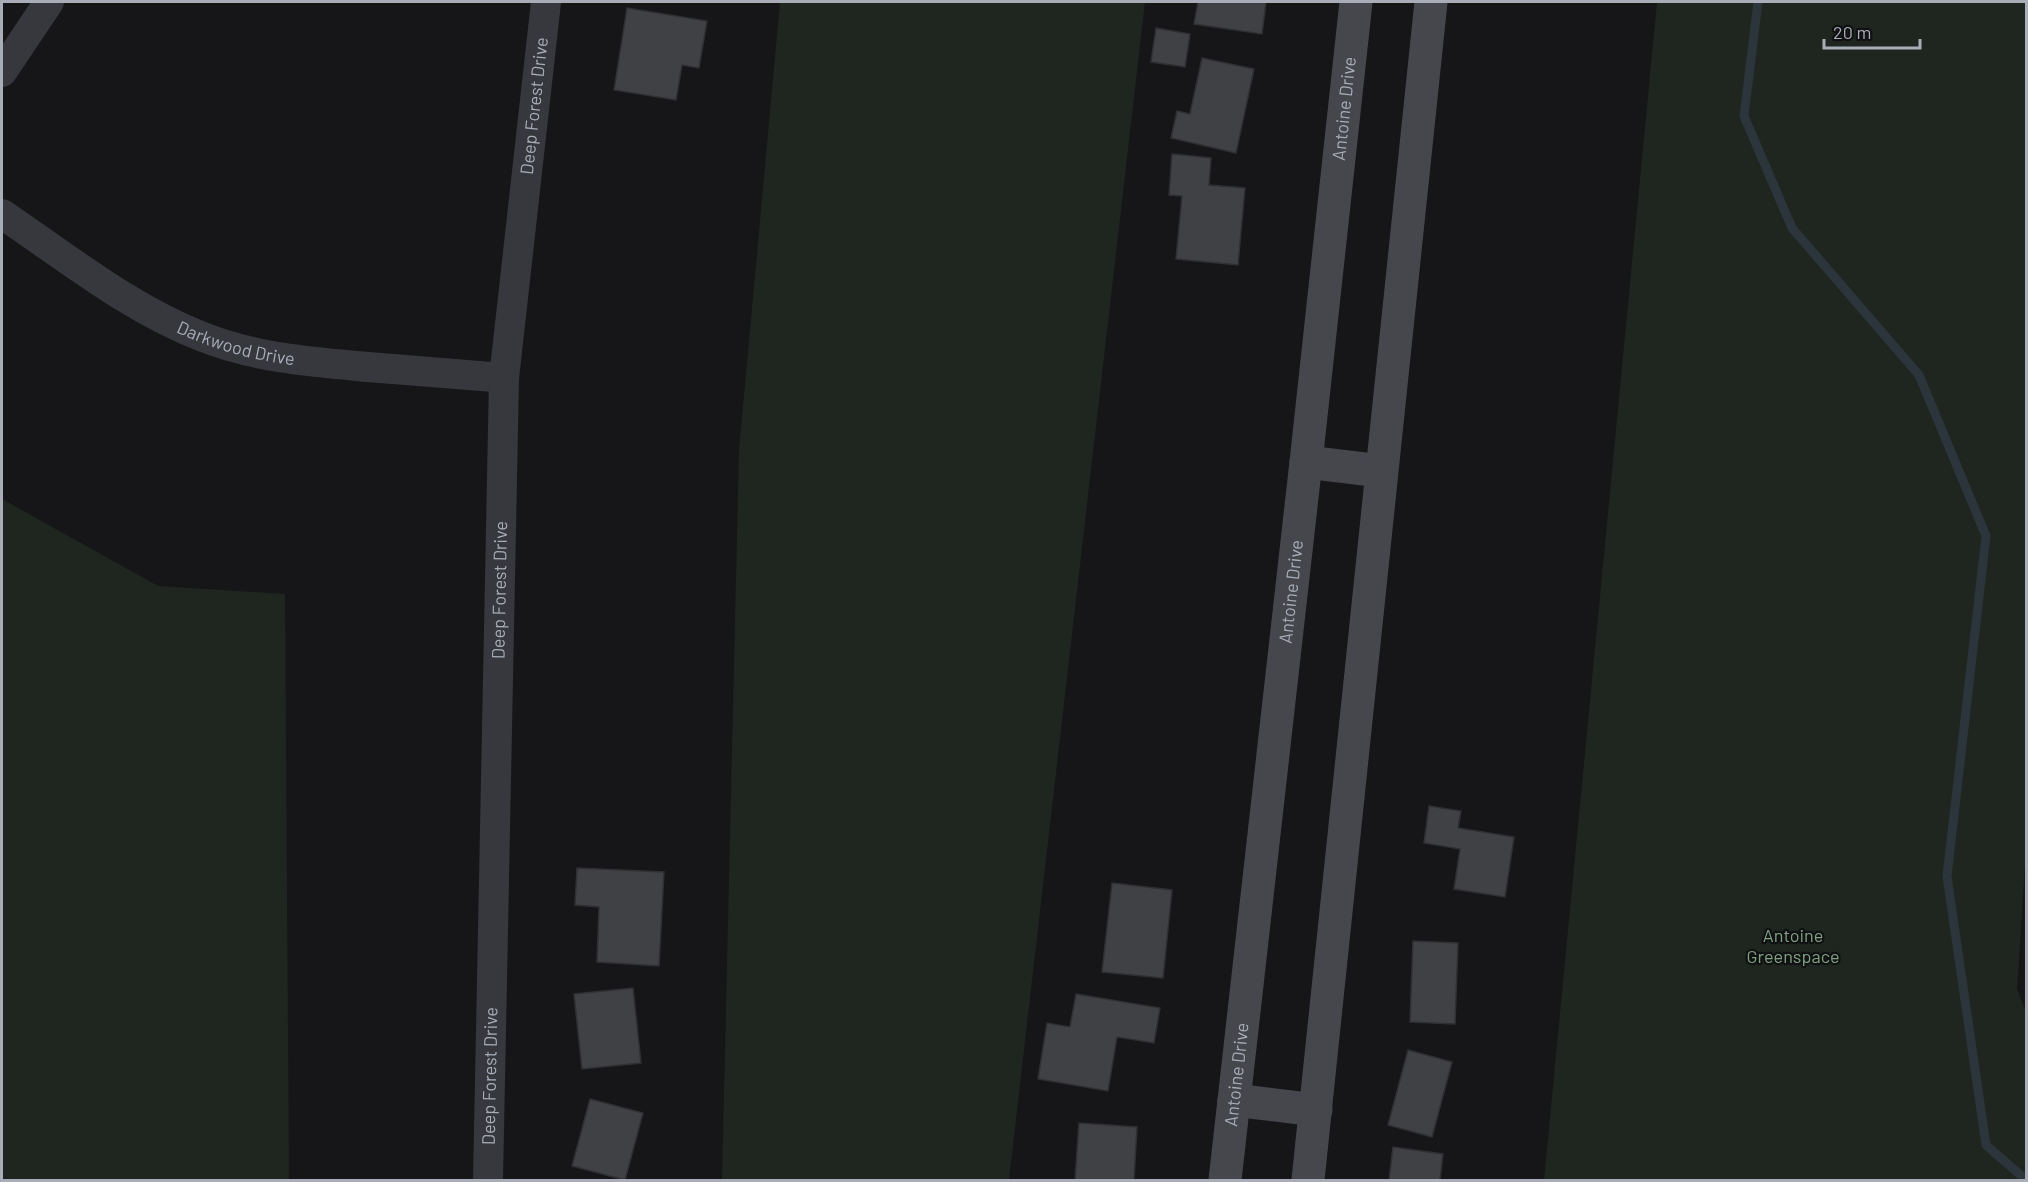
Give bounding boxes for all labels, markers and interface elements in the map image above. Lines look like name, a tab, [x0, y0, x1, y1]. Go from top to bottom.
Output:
scale bar	[1824, 12, 1920, 50]
text: 20 m	[1833, 21, 1871, 43]
street label: Deep Forest Drive	[515, 36, 552, 176]
street label: Antoine Drive	[1327, 56, 1360, 162]
street label: Darkwood Drive	[174, 315, 296, 369]
street label: Deep Forest Drive	[486, 521, 511, 659]
street label: Antoine Drive	[1274, 539, 1307, 645]
park label: Antoine Greenspace	[1746, 924, 1840, 967]
street label: Deep Forest Drive	[477, 1007, 501, 1145]
street label: Antoine Drive	[1219, 1022, 1253, 1128]

